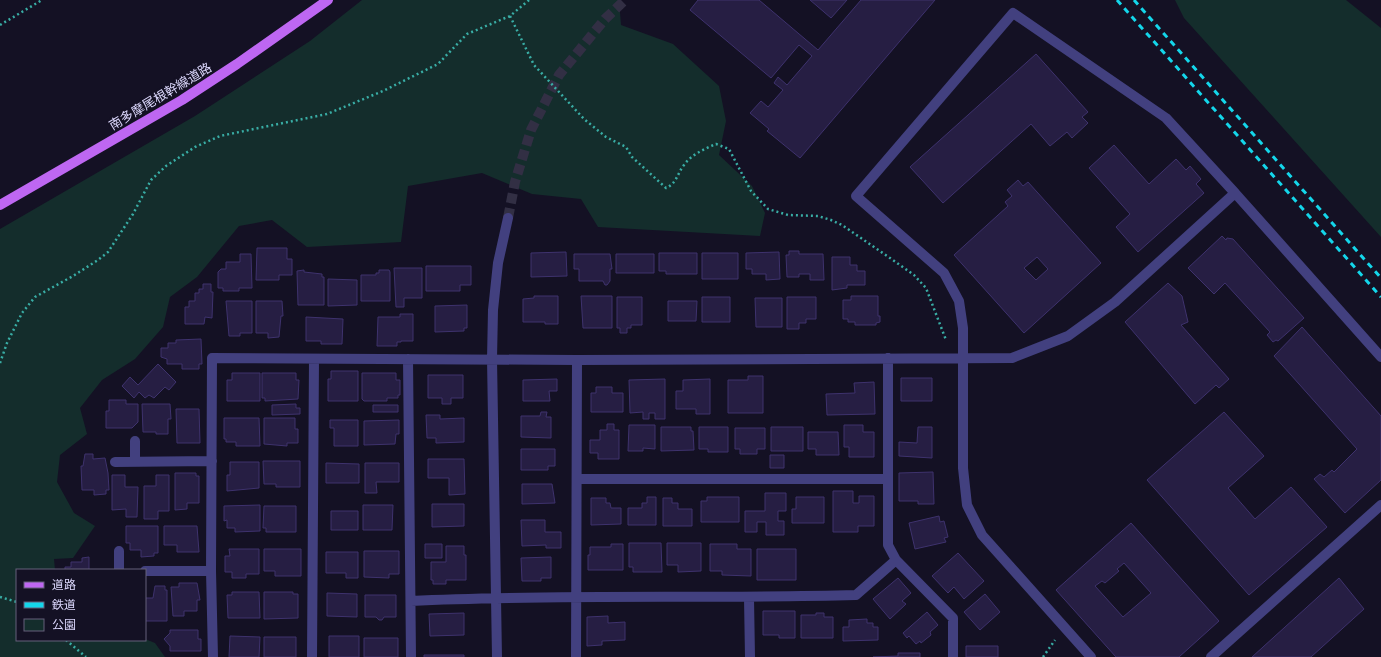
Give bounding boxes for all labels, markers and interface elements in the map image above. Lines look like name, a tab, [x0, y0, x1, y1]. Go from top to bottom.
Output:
street label: 南多摩尾根幹線道路	[106, 59, 214, 133]
legend	[16, 569, 146, 641]
text: 道路	[52, 577, 76, 591]
text: 鉄道	[52, 597, 76, 611]
text: 公園	[52, 617, 76, 631]

